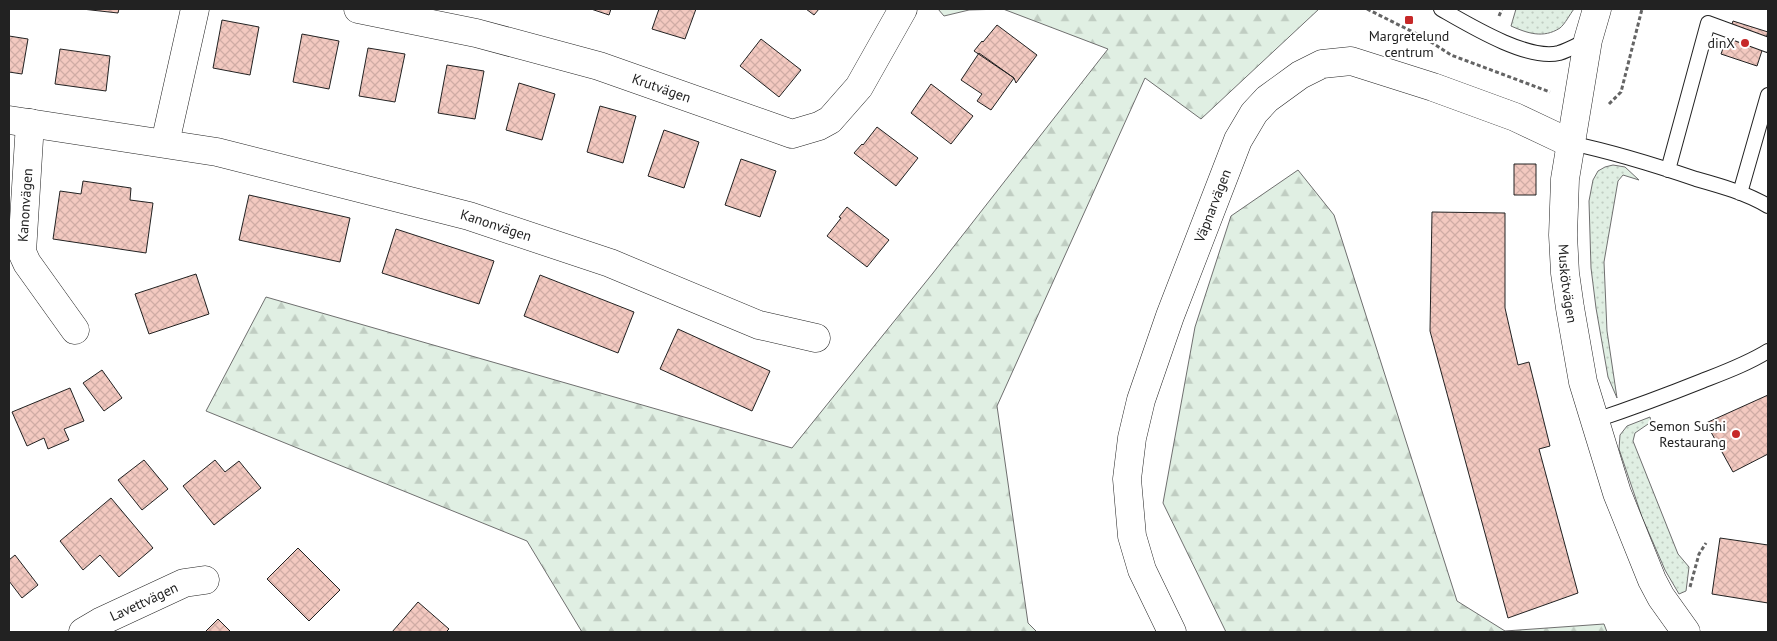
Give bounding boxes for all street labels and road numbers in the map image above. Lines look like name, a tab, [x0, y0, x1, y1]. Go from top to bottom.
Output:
street label: Krutvägen	[630, 69, 693, 107]
street label: Väpnarvägen	[1190, 166, 1235, 246]
street label: Kanonvägen	[13, 168, 37, 242]
street label: Kanonvägen	[459, 205, 534, 245]
street label: Muskötvägen	[1554, 244, 1581, 324]
street label: Lavettvägen	[107, 578, 181, 625]

